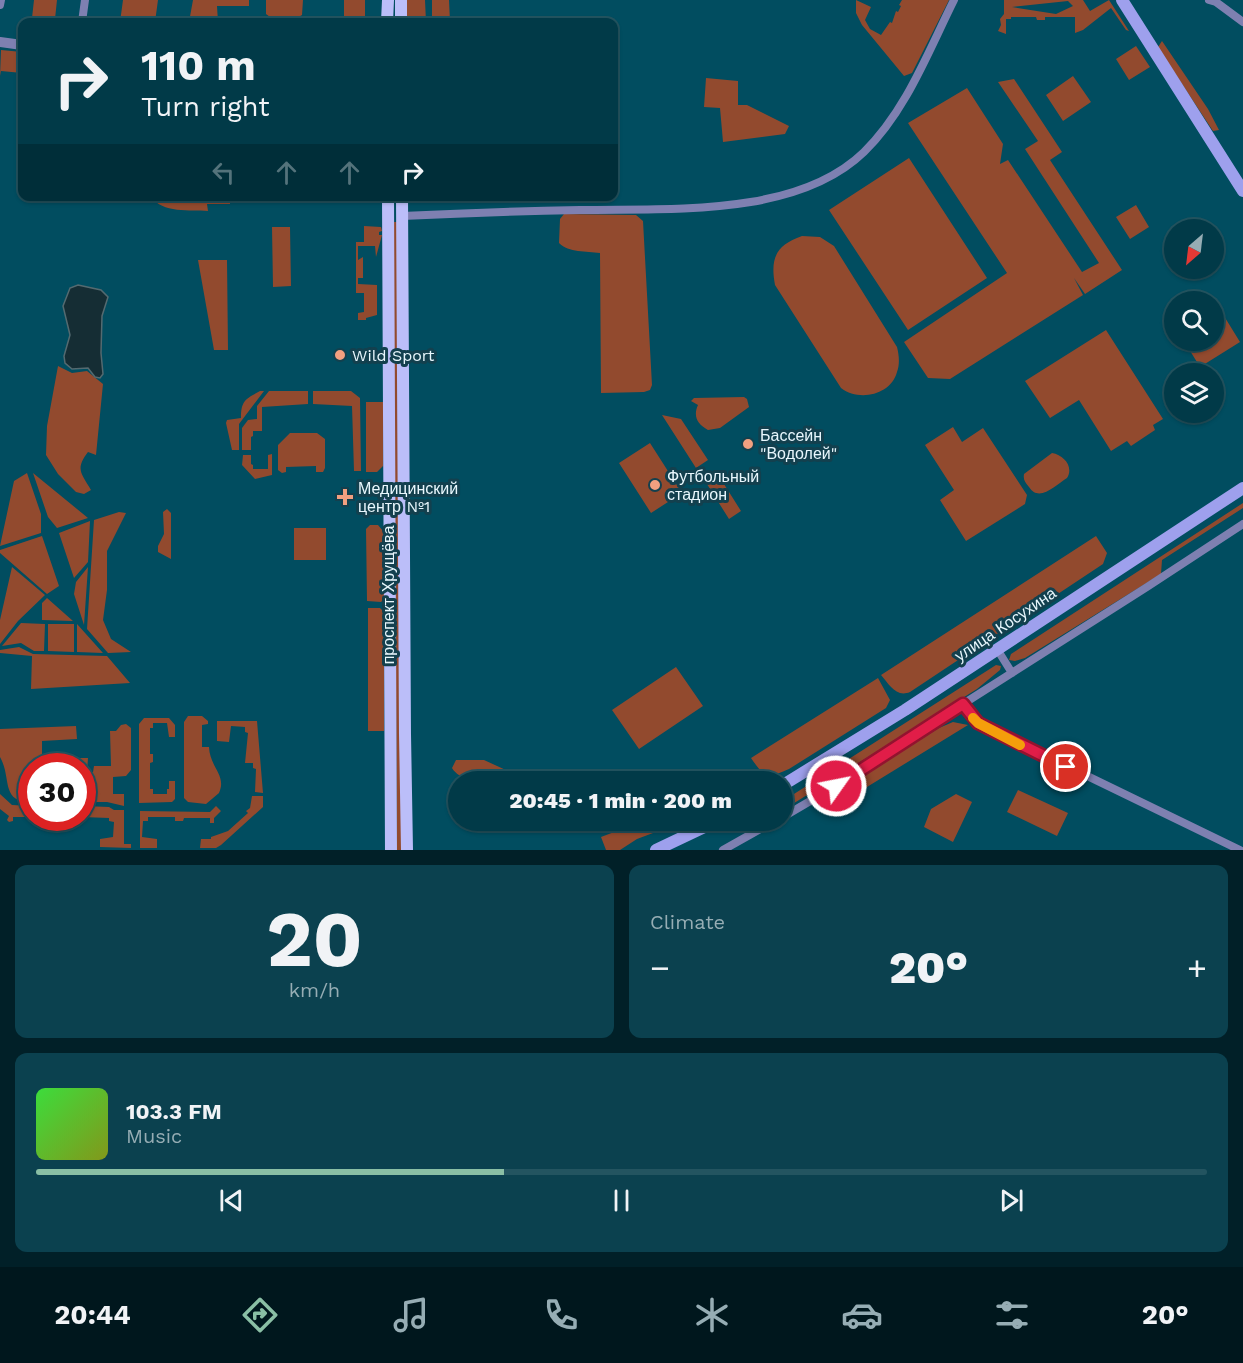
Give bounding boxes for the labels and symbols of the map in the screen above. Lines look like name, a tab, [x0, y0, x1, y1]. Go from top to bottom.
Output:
north arrow	[1164, 219, 1224, 279]
place label: Wild Sport	[352, 346, 435, 365]
marker: Wild Sport	[333, 348, 347, 362]
place label: Бассейн "Водолей"	[760, 426, 837, 463]
marker: Бассейн "Водолей"	[741, 437, 755, 451]
place label: Футбольный стадион	[667, 467, 759, 504]
marker: Футбольный стадион	[648, 478, 662, 492]
place label: Медицинский центр №1	[358, 479, 458, 516]
marker: Медицинский центр №1	[336, 488, 354, 506]
street label: проспект Хрущёва	[379, 526, 398, 664]
street label: улица Косухина	[951, 583, 1060, 665]
pin	[1040, 741, 1091, 792]
speed limit sign: 30	[18, 753, 96, 831]
position arrow	[804, 754, 868, 818]

